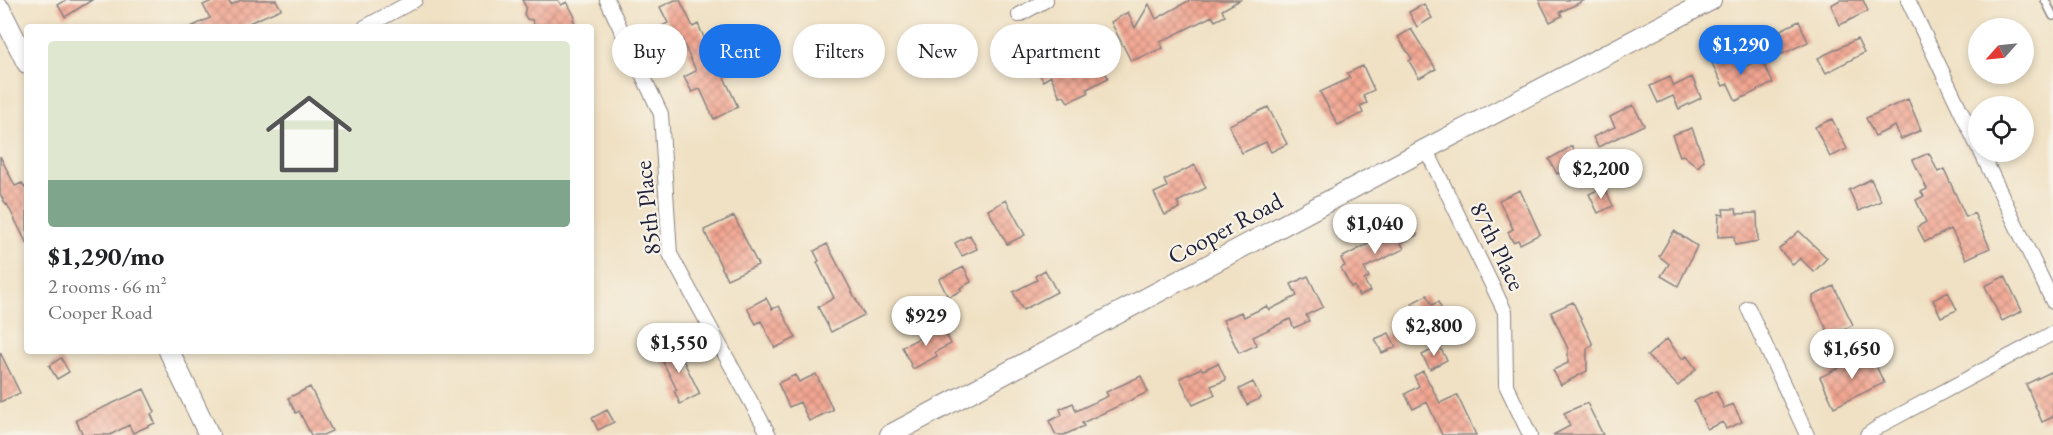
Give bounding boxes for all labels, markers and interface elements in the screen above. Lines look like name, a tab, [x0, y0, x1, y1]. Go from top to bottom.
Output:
north arrow	[1968, 18, 2034, 84]
map controls	[1968, 18, 2034, 162]
chip: Buy	[612, 24, 687, 78]
chip: Rent	[699, 24, 781, 78]
chip: Filters	[793, 24, 885, 78]
chip: New	[897, 24, 978, 78]
chip: Apartment	[990, 24, 1121, 78]
pin: $1,290	[1692, 25, 1790, 76]
text: $1,290	[1713, 31, 1769, 57]
icon: home	[255, 80, 363, 188]
button: locate	[1968, 96, 2034, 162]
pin: $2,200	[1552, 149, 1650, 200]
text: $2,200	[1573, 155, 1629, 181]
street label: 85th Place	[627, 159, 667, 257]
street label: Cooper Road	[1162, 184, 1289, 271]
street label: 87th Place	[1463, 197, 1533, 295]
pin: $1,040	[1326, 204, 1424, 255]
text: $1,040	[1347, 210, 1403, 236]
text: $1,290/mo	[48, 239, 164, 273]
text: 2 rooms · 66 m²	[48, 273, 167, 299]
pin: $929	[890, 296, 962, 347]
text: Cooper Road	[48, 299, 153, 325]
text: $929	[906, 302, 946, 328]
pin: $2,800	[1385, 306, 1483, 357]
text: $2,800	[1406, 312, 1462, 338]
pin: $1,550	[630, 323, 728, 374]
text: $1,550	[651, 329, 707, 355]
pin: $1,650	[1803, 329, 1901, 380]
text: $1,650	[1824, 335, 1880, 361]

